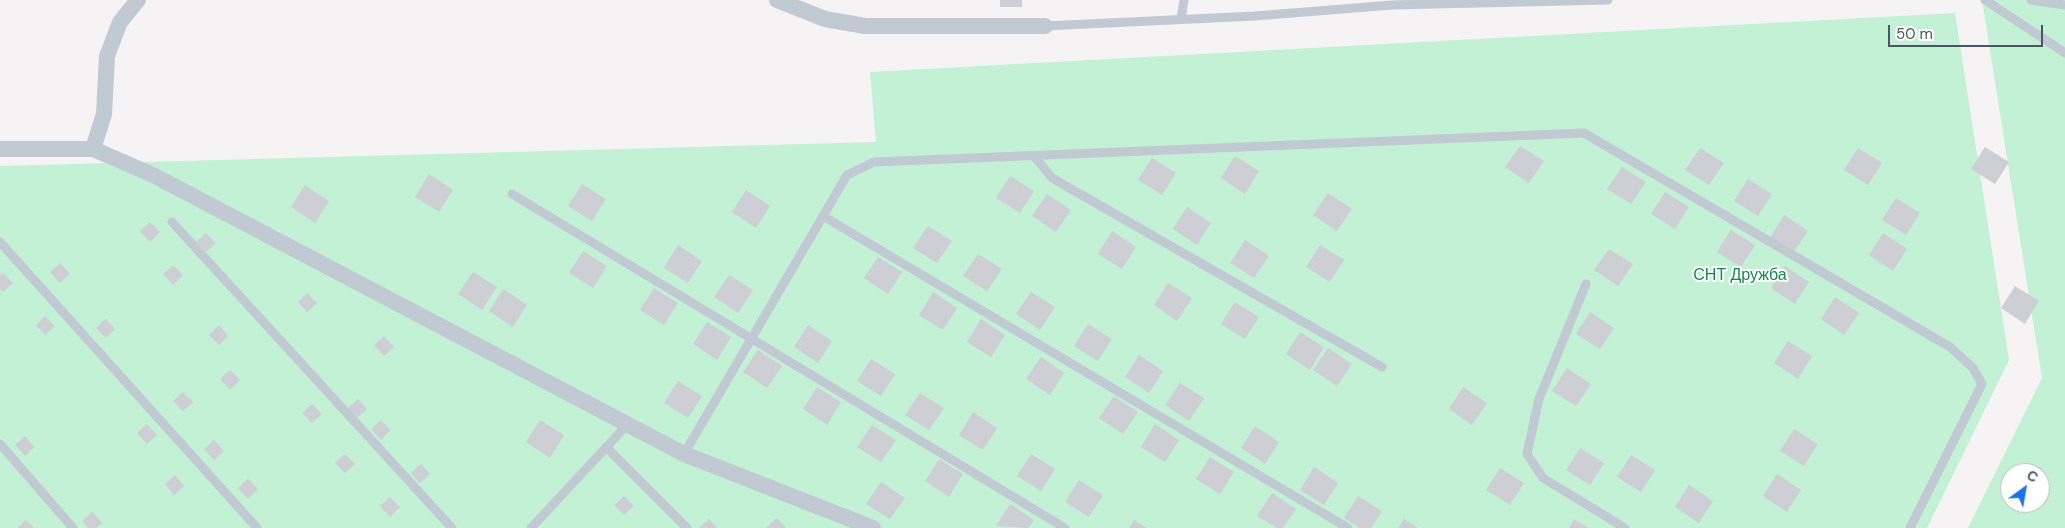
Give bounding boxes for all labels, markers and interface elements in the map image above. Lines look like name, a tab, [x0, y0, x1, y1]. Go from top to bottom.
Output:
scale bar	[1890, 15, 2045, 47]
text: 50 m	[1896, 24, 1933, 44]
park label: СНТ Дружба	[1693, 266, 1787, 286]
north arrow	[2000, 463, 2050, 513]
text: С	[2023, 466, 2041, 486]

